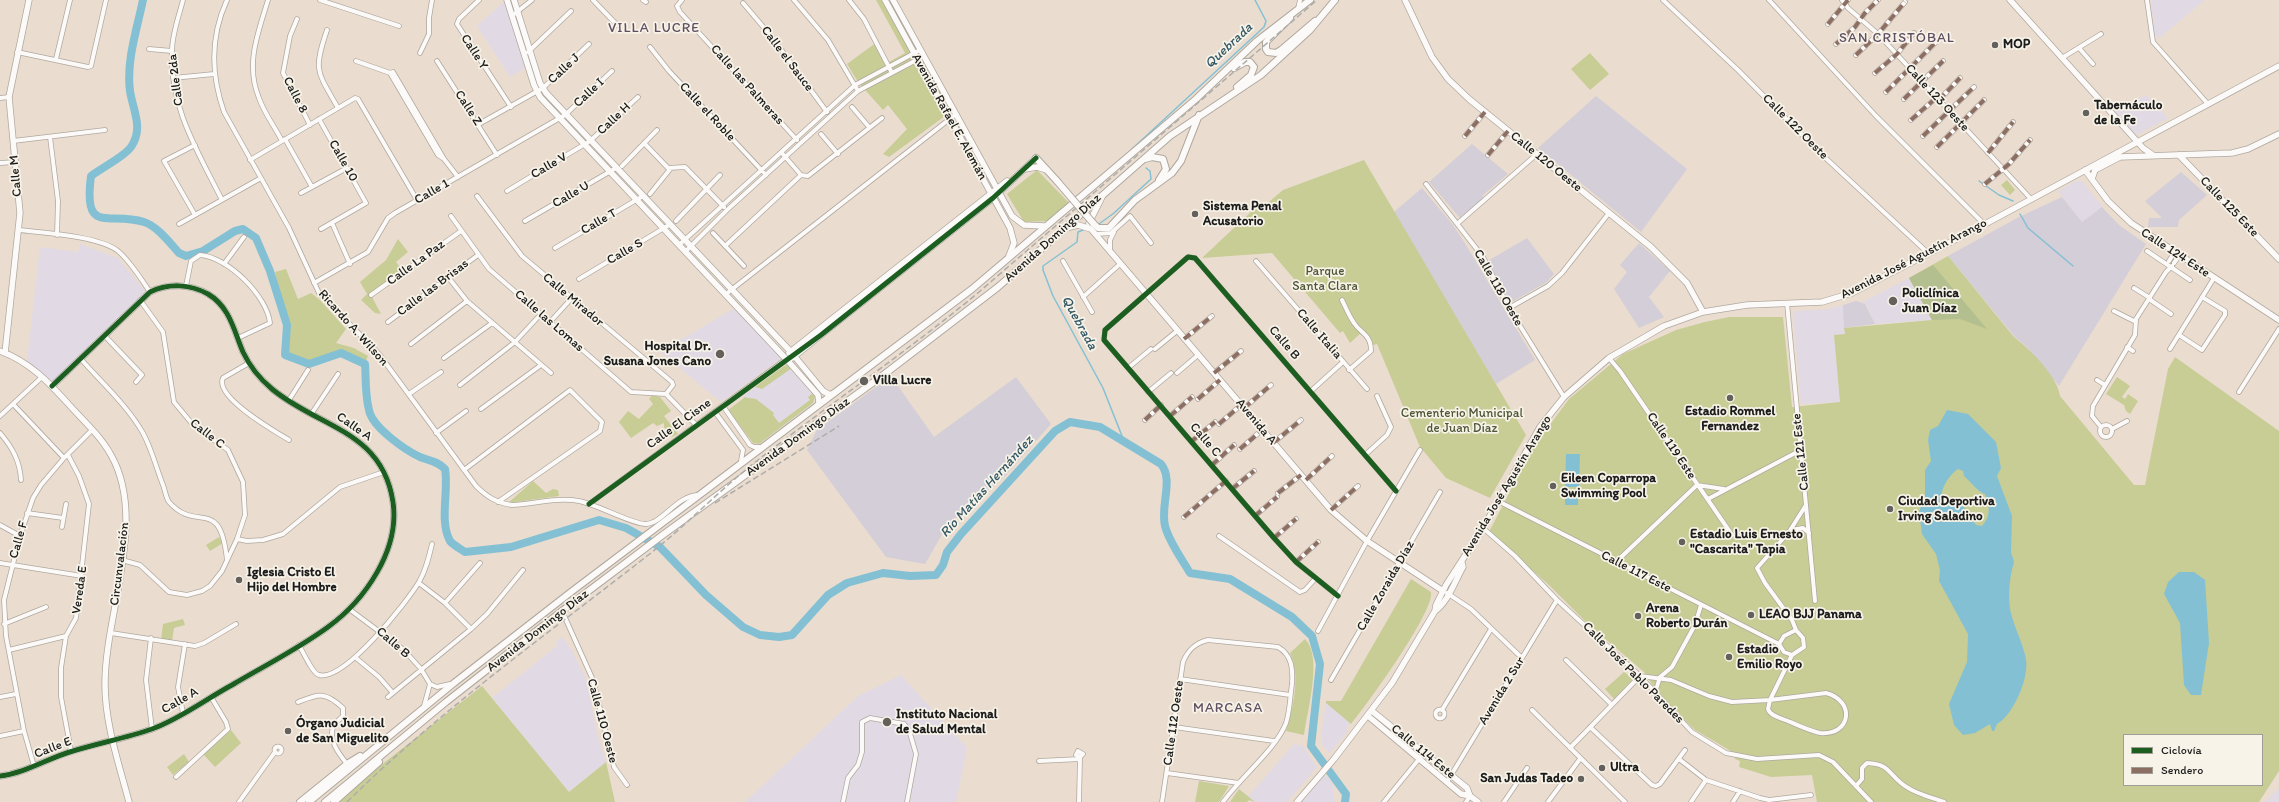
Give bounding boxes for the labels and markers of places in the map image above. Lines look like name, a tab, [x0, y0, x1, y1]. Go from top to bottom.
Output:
place label: MOP	[2003, 37, 2030, 53]
marker: MOP	[1990, 40, 2000, 50]
place label: Tabernáculo de la Fe	[2094, 98, 2162, 129]
marker: Tabernáculo de la Fe	[2081, 108, 2091, 118]
place label: Sistema Penal Acusatorio	[1203, 199, 1282, 230]
marker: Sistema Penal Acusatorio	[1190, 209, 1200, 219]
place label: Policlínica Juan Díaz	[1902, 286, 1959, 317]
marker: Policlínica Juan Díaz	[1887, 295, 1899, 307]
place label: Hospital Dr. Susana Jones Cano	[604, 339, 711, 370]
marker: Hospital Dr. Susana Jones Cano	[714, 348, 726, 360]
place label: Villa Lucre	[873, 373, 931, 389]
marker: Villa Lucre	[858, 375, 870, 387]
marker: Estadio Rommel Fernandez	[1725, 393, 1735, 403]
place label: Estadio Rommel Fernandez	[1685, 404, 1775, 435]
place label: Eileen Coparropa Swimming Pool	[1561, 471, 1656, 502]
marker: Eileen Coparropa Swimming Pool	[1548, 481, 1558, 491]
place label: Ciudad Deportiva Irving Saladino	[1898, 494, 1995, 525]
marker: Ciudad Deportiva Irving Saladino	[1885, 504, 1895, 514]
place label: Estadio Luis Ernesto "Cascarita" Tapia	[1690, 527, 1803, 558]
marker: Estadio Luis Ernesto "Cascarita" Tapia	[1677, 537, 1687, 547]
place label: Iglesia Cristo El Hijo del Hombre	[247, 565, 337, 596]
marker: Iglesia Cristo El Hijo del Hombre	[234, 575, 244, 585]
place label: Arena Roberto Durán	[1646, 601, 1727, 632]
place label: LEAO BJJ Panama	[1759, 607, 1862, 623]
marker: LEAO BJJ Panama	[1746, 610, 1756, 620]
marker: Arena Roberto Durán	[1633, 611, 1643, 621]
place label: Estadio Emilio Royo	[1737, 642, 1802, 673]
marker: Estadio Emilio Royo	[1724, 652, 1734, 662]
place label: Instituto Nacional de Salud Mental	[896, 707, 998, 738]
place label: Órgano Judicial de San Miguelito	[296, 716, 389, 747]
marker: Instituto Nacional de Salud Mental	[881, 716, 893, 728]
marker: Órgano Judicial de San Miguelito	[283, 726, 293, 736]
place label: Ultra	[1610, 760, 1639, 776]
marker: Ultra	[1597, 763, 1607, 773]
place label: San Judas Tadeo	[1480, 771, 1573, 787]
marker: San Judas Tadeo	[1576, 774, 1586, 784]

